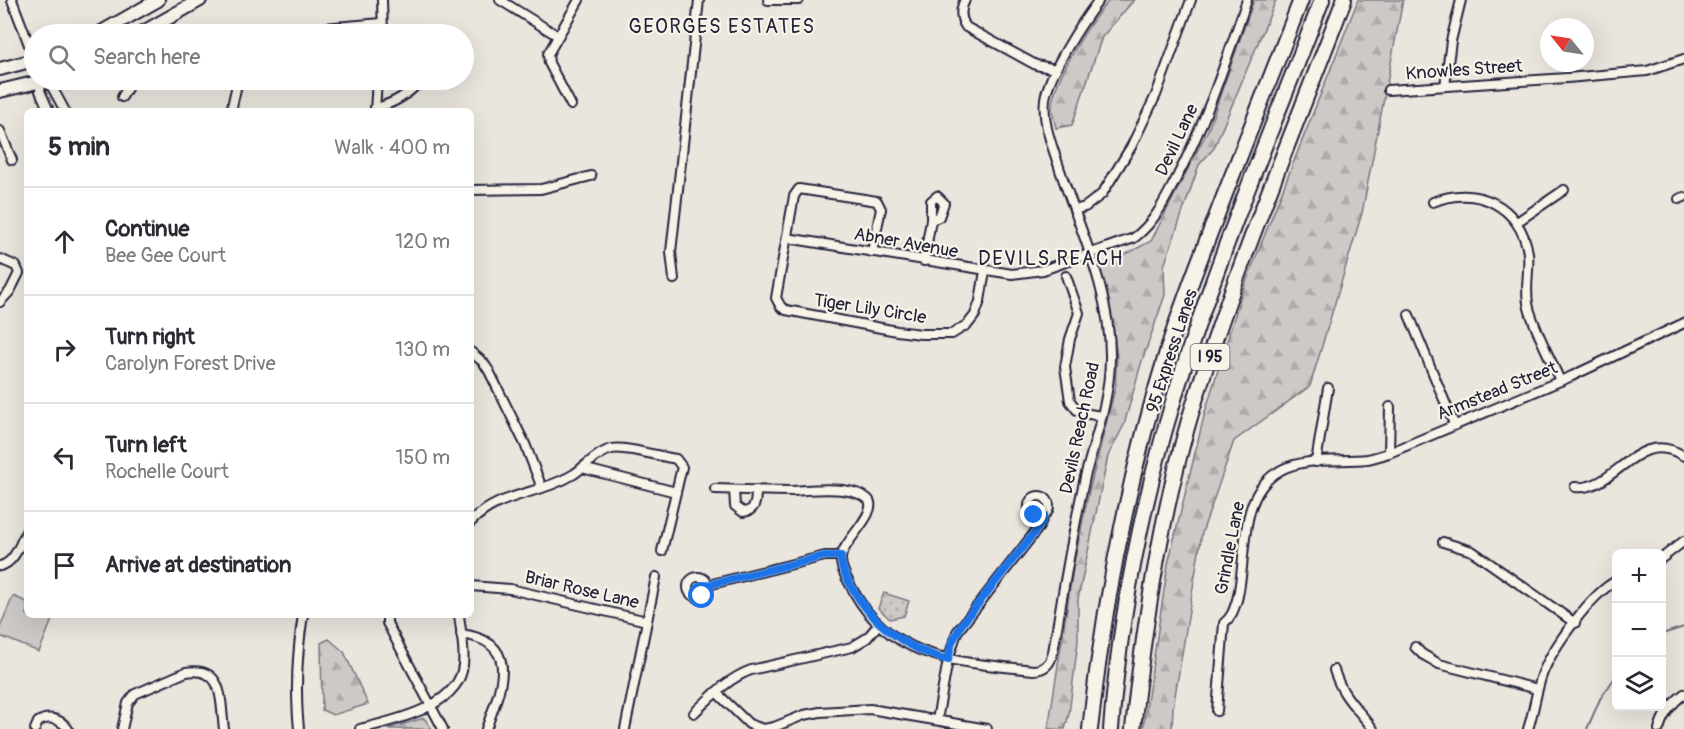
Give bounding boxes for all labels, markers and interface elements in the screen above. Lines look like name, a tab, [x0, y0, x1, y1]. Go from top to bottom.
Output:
district label: GEORGES ESTATES	[628, 14, 816, 39]
north arrow	[1540, 18, 1594, 72]
search box	[24, 24, 474, 90]
icon: search	[45, 41, 78, 74]
text: Search here	[93, 43, 200, 71]
street label: Knowles Street	[1405, 54, 1524, 86]
street label: Devil Lane	[1150, 100, 1204, 180]
text: 5 min	[48, 131, 110, 163]
text: Walk · 400 m	[334, 135, 450, 160]
text: Continue	[105, 215, 189, 243]
street label: Abner Avenue	[852, 223, 960, 263]
icon: ahead	[48, 225, 81, 258]
text: 120 m	[395, 229, 450, 254]
text: Bee Gee Court	[105, 243, 226, 268]
district label: DEVILS REACH	[978, 246, 1124, 271]
street label: 95 Express Lanes	[1141, 286, 1203, 416]
street label: Tiger Lily Circle	[812, 289, 928, 329]
text: Turn right	[105, 323, 195, 351]
icon: right	[48, 333, 81, 366]
text: 130 m	[395, 337, 450, 362]
road number: I 95	[1190, 344, 1230, 370]
text: Carolyn Forest Drive	[105, 351, 276, 376]
street label: Armstead Street	[1433, 356, 1561, 426]
street label: Devils Reach Road	[1055, 360, 1105, 496]
text: Turn left	[105, 431, 187, 459]
icon: left	[48, 441, 81, 474]
text: 150 m	[396, 445, 450, 470]
text: Rochelle Court	[105, 459, 229, 484]
street label: Grindle Lane	[1210, 499, 1250, 597]
route end	[1020, 501, 1046, 527]
icon: arrive	[48, 549, 81, 582]
map controls	[1612, 549, 1666, 711]
button: +	[1612, 549, 1666, 603]
text: Arrive at destination	[105, 551, 291, 579]
street label: Briar Rose Lane	[523, 566, 641, 614]
route start	[688, 582, 714, 608]
button: −	[1612, 603, 1666, 657]
button: layers	[1612, 657, 1666, 711]

